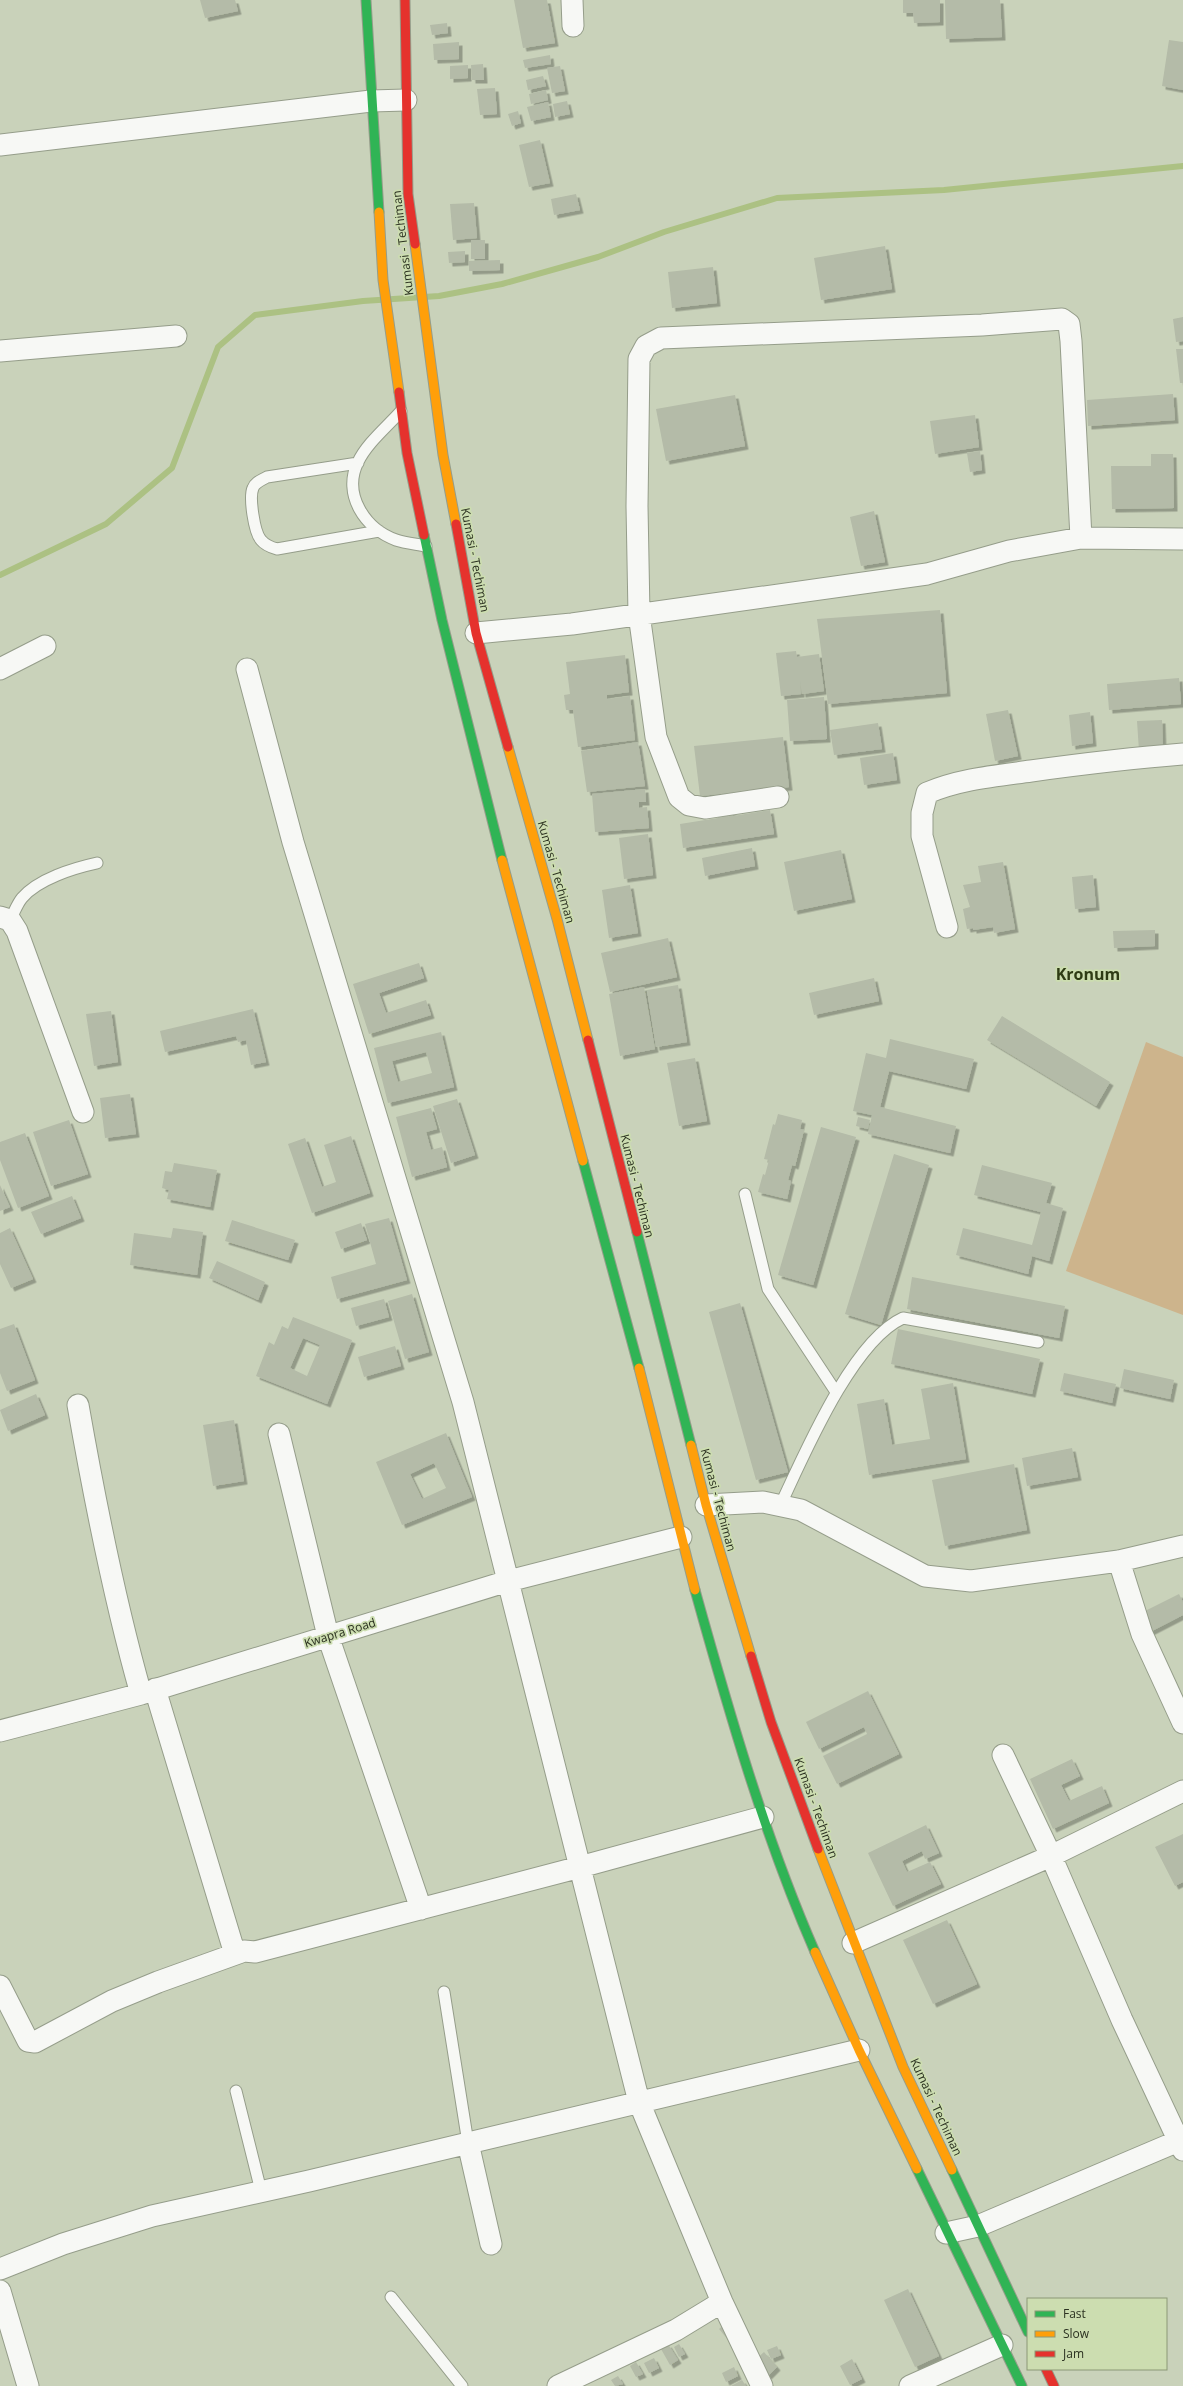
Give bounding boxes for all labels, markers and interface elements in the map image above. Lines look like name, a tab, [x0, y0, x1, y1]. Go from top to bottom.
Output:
street label: Kumasi - Techiman	[388, 189, 417, 297]
street label: Kumasi - Techiman	[457, 506, 494, 614]
street label: Kumasi - Techiman	[534, 819, 579, 925]
district label: Kronum	[1056, 963, 1120, 985]
street label: Kumasi - Techiman	[616, 1132, 659, 1239]
street label: Kumasi - Techiman	[697, 1446, 740, 1553]
street label: Kwapra Road	[302, 1614, 378, 1651]
street label: Kumasi - Techiman	[790, 1755, 843, 1861]
street label: Kumasi - Techiman	[906, 2055, 967, 2158]
legend	[1027, 2298, 1167, 2370]
text: Fast	[1063, 2305, 1086, 2322]
text: Slow	[1063, 2325, 1090, 2342]
text: Jam	[1062, 2345, 1084, 2362]

